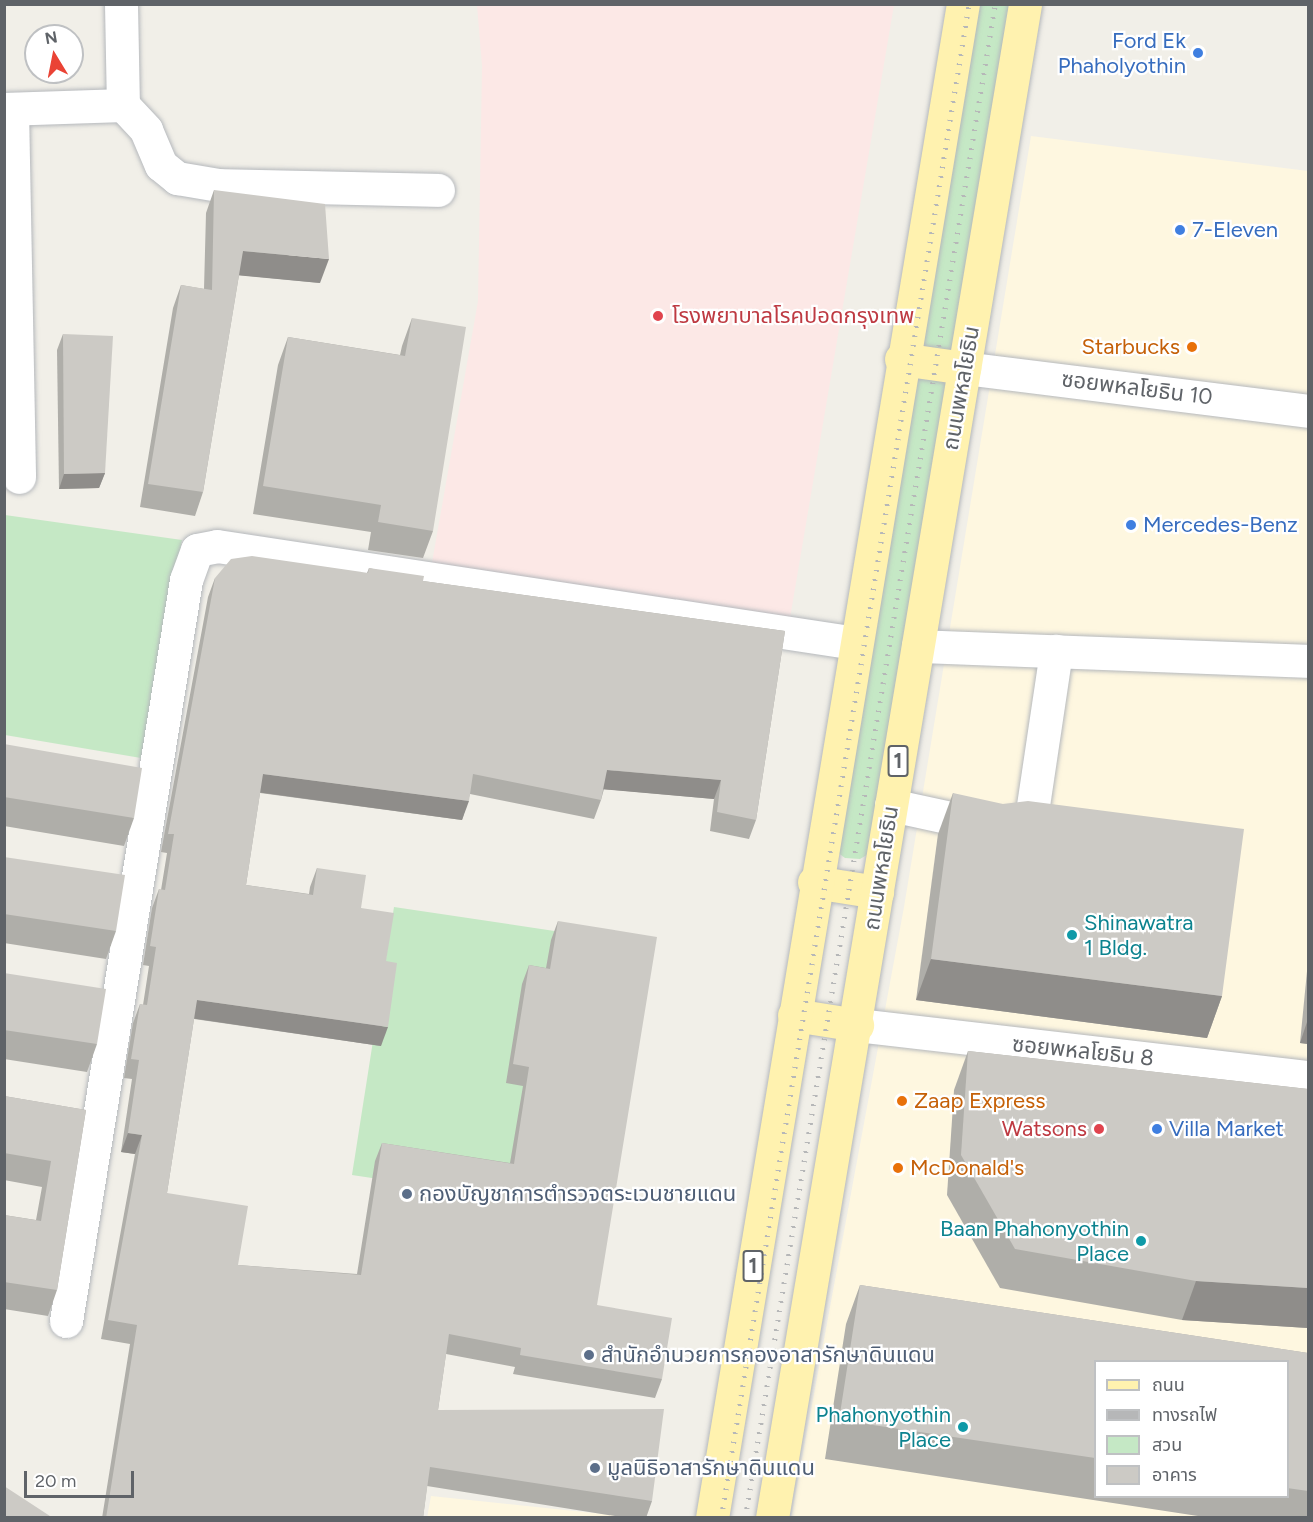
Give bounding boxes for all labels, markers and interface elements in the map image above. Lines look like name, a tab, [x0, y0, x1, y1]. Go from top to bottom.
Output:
north arrow	[24, 24, 84, 84]
text: N	[43, 27, 59, 48]
place label: Ford Ek Phaholyothin	[1058, 27, 1186, 78]
marker: Ford Ek Phaholyothin	[1191, 46, 1205, 60]
place label: 7-Eleven	[1192, 217, 1278, 243]
marker: 7-Eleven	[1173, 223, 1187, 237]
place label: โรงพยาบาลโรคปอดกรุงเทพ	[672, 303, 914, 329]
marker: โรงพยาบาลโรคปอดกรุงเทพ	[649, 307, 667, 325]
street label: ถนนพหลโยธิน	[937, 324, 985, 452]
place label: Starbucks	[1082, 334, 1180, 360]
marker: Starbucks	[1185, 340, 1199, 354]
street label: ซอยพหลโยธิน 10	[1060, 366, 1214, 410]
place label: Mercedes-Benz	[1143, 512, 1298, 538]
marker: Mercedes-Benz	[1124, 518, 1138, 532]
road number: 1	[888, 743, 908, 779]
street label: ถนนพหลโยธิน	[858, 804, 904, 932]
place label: Shinawatra 1 Bldg.	[1084, 909, 1193, 960]
marker: Shinawatra 1 Bldg.	[1065, 928, 1079, 942]
street label: ซอยพหลโยธิน 8	[1011, 1030, 1155, 1072]
place label: Zaap Express	[914, 1088, 1045, 1114]
marker: Zaap Express	[895, 1094, 909, 1108]
place label: Watsons	[1002, 1116, 1087, 1142]
place label: Villa Market	[1169, 1116, 1284, 1142]
marker: Watsons	[1092, 1122, 1106, 1136]
marker: Villa Market	[1150, 1122, 1164, 1136]
place label: McDonald's	[910, 1155, 1024, 1181]
marker: McDonald's	[891, 1161, 905, 1175]
place label: กองบัญชาการตำรวจตระเวนชายแดน	[419, 1181, 736, 1207]
marker: กองบัญชาการตำรวจตระเวนชายแดน	[400, 1187, 414, 1201]
place label: Baan Phahonyothin Place	[940, 1215, 1129, 1266]
marker: Baan Phahonyothin Place	[1134, 1234, 1148, 1248]
road number: 1	[742, 1248, 764, 1284]
place label: สำนักอำนวยการกองอาสารักษาดินแดน	[601, 1342, 935, 1368]
marker: สำนักอำนวยการกองอาสารักษาดินแดน	[582, 1348, 596, 1362]
legend	[1094, 1360, 1289, 1498]
text: ถนน	[1152, 1374, 1185, 1396]
place label: Phahonyothin Place	[816, 1401, 951, 1452]
text: ทางรถไฟ	[1152, 1404, 1217, 1426]
marker: Phahonyothin Place	[956, 1420, 970, 1434]
text: สวน	[1152, 1434, 1182, 1456]
place label: มูลนิธิอาสารักษาดินแดน	[607, 1455, 815, 1481]
scale bar	[27, 1459, 136, 1497]
marker: มูลนิธิอาสารักษาดินแดน	[588, 1461, 602, 1475]
text: อาคาร	[1152, 1464, 1197, 1486]
text: 20 m	[35, 1470, 76, 1492]

